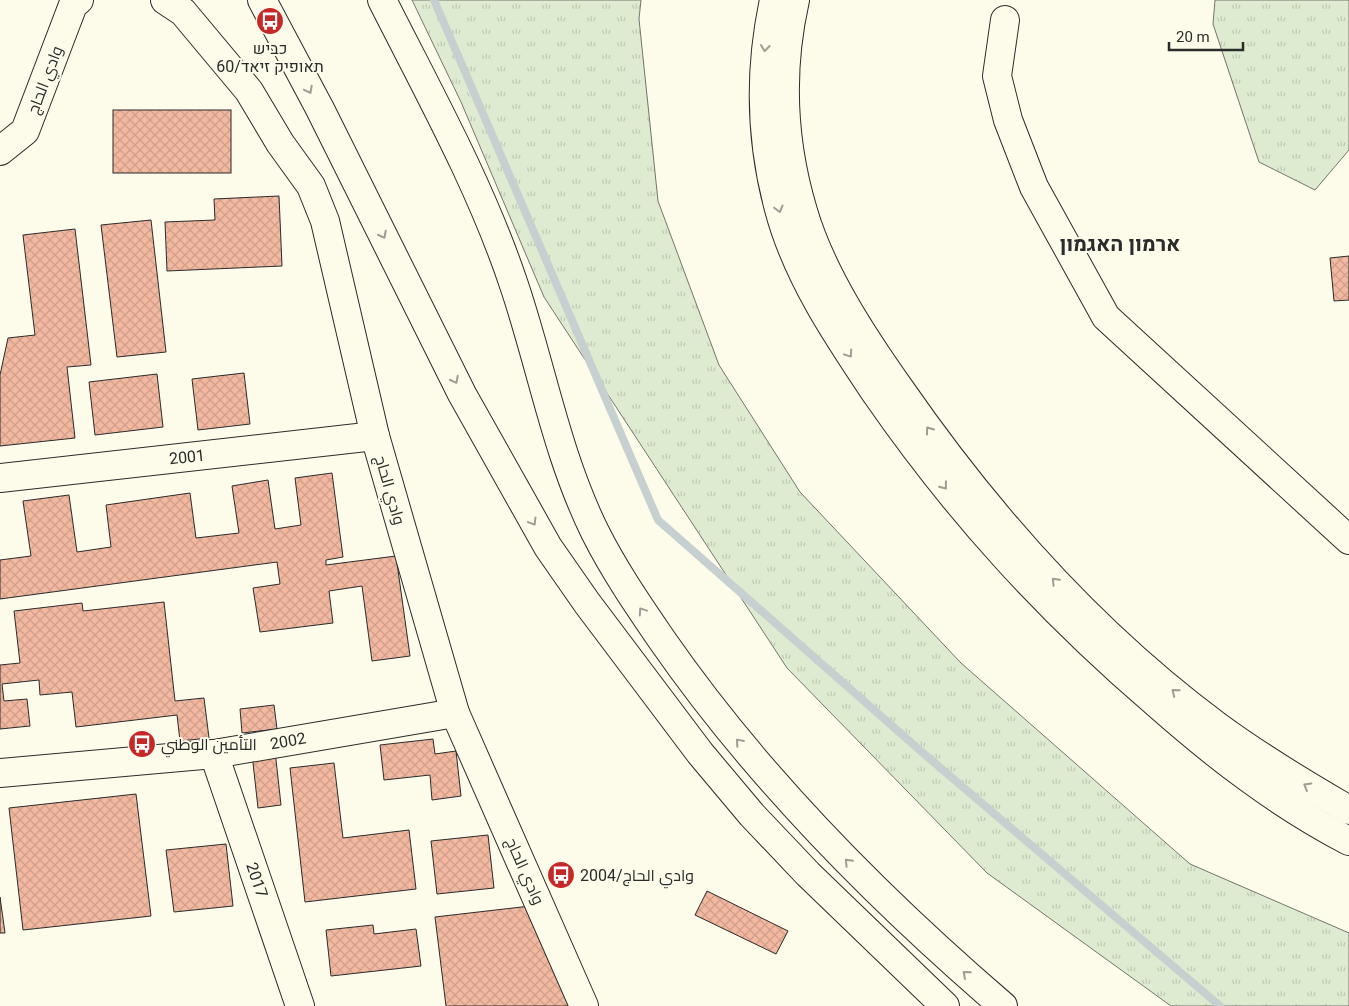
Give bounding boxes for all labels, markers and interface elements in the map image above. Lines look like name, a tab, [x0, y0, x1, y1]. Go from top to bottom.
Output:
bus stop icon: כביש 60/תאופיק זיאד	[255, 6, 285, 36]
scale bar	[1169, 20, 1243, 52]
text: 20 m	[1176, 28, 1210, 46]
place label: כביש 60/תאופיק זיאד	[216, 39, 324, 76]
street label: وادي الحاج	[23, 43, 70, 118]
one-way arrow	[760, 44, 771, 52]
one-way arrow	[303, 84, 313, 93]
one-way arrow	[773, 204, 784, 213]
one-way arrow	[376, 229, 386, 238]
district label: ארמון האגמון	[1060, 232, 1180, 256]
one-way arrow	[843, 349, 853, 358]
one-way arrow	[449, 375, 459, 384]
one-way arrow	[926, 427, 934, 436]
street label: 2001	[168, 446, 206, 468]
street label: وادي الحاج	[367, 453, 409, 528]
one-way arrow	[939, 480, 947, 489]
one-way arrow	[527, 517, 537, 526]
one-way arrow	[1052, 578, 1061, 587]
one-way arrow	[639, 608, 649, 617]
one-way arrow	[1171, 688, 1180, 697]
bus stop icon: التأمين الوطني	[127, 729, 157, 759]
street label: 2002	[269, 729, 307, 753]
place label: التأمين الوطني	[161, 735, 257, 758]
one-way arrow	[736, 738, 745, 747]
one-way arrow	[1304, 782, 1313, 792]
street label: وادي الحاج	[498, 835, 548, 909]
one-way arrow	[845, 859, 854, 868]
street label: 2017	[242, 860, 272, 900]
bus stop icon: وادي الحاج/2004	[546, 860, 576, 890]
place label: وادي الحاج/2004	[580, 866, 694, 889]
one-way arrow	[963, 972, 972, 980]

